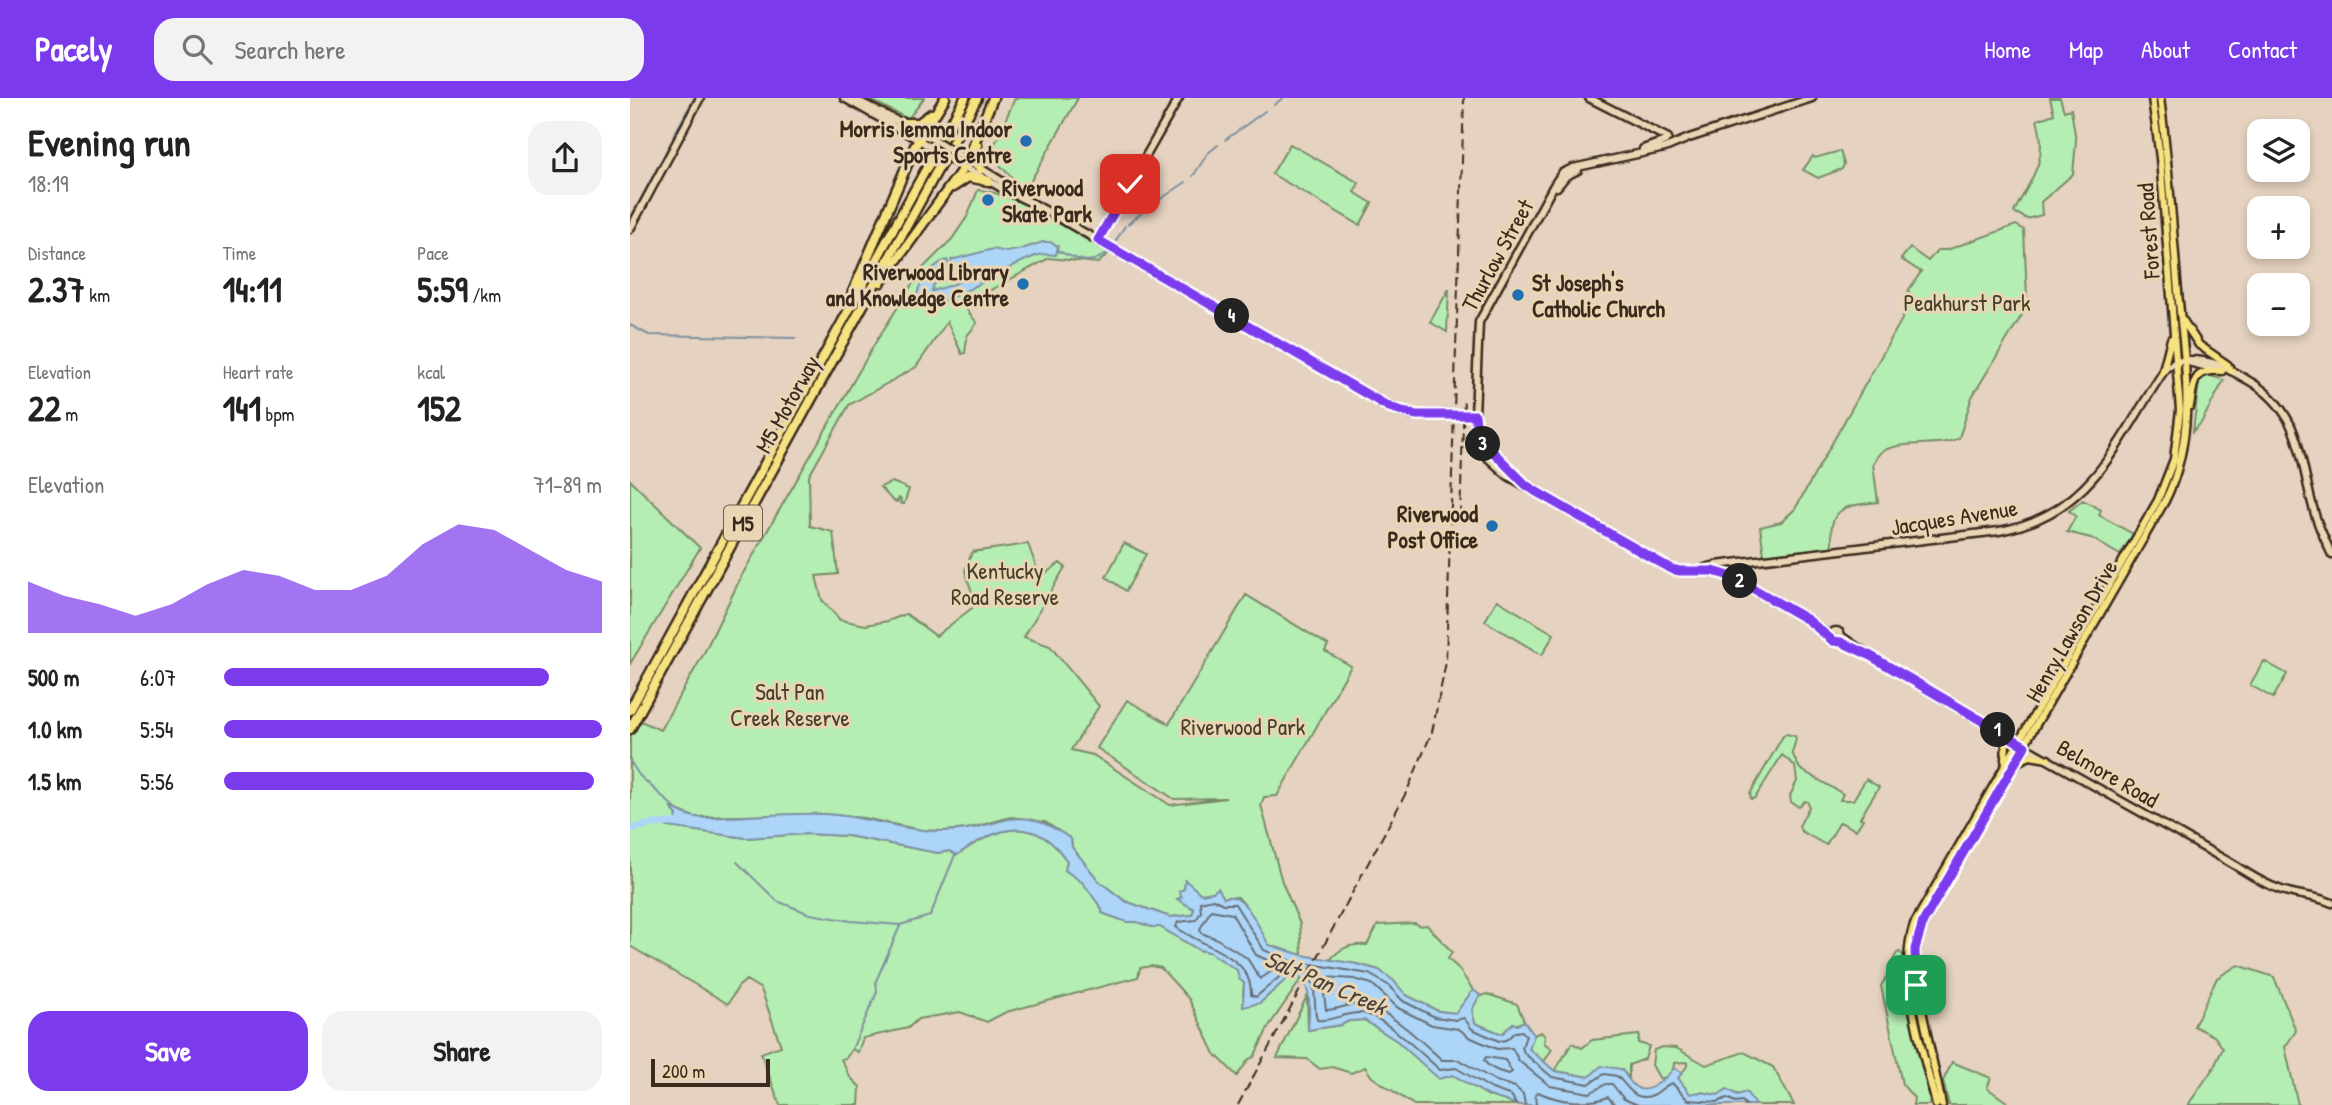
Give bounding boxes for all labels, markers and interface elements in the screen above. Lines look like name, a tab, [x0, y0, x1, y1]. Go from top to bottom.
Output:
search box	[154, 18, 644, 81]
text: Pacely	[35, 27, 112, 71]
icon: search	[178, 30, 216, 68]
text: Search here	[234, 32, 346, 67]
text: Home	[1984, 33, 2031, 65]
text: Map	[2069, 33, 2103, 65]
text: About	[2141, 33, 2190, 65]
text: Contact	[2228, 33, 2297, 65]
place label: Morris Iemma Indoor Sports Centre	[840, 113, 1013, 171]
text: Evening run	[28, 116, 191, 168]
map controls	[2247, 119, 2310, 336]
button: layers	[2247, 119, 2310, 182]
button: share	[528, 121, 602, 195]
marker: Morris Iemma Indoor Sports Centre	[1018, 133, 1034, 149]
pin	[1100, 154, 1160, 214]
icon: check	[1111, 165, 1149, 203]
text: 18:19	[28, 168, 68, 199]
place label: Riverwood Skate Park	[1002, 172, 1092, 229]
street label: Forest Road	[2129, 182, 2167, 281]
marker: Riverwood Skate Park	[980, 192, 996, 208]
street label: Thurlow Street	[1454, 193, 1541, 316]
button: +	[2247, 196, 2310, 259]
text: Distance	[28, 240, 86, 266]
text: Time	[223, 240, 256, 266]
text: Pace	[417, 240, 449, 266]
place label: Riverwood Library and Knowledge Centre	[826, 256, 1010, 314]
text: 2.37	[28, 266, 85, 313]
text: 14:11	[223, 266, 282, 313]
text: 5:59	[417, 266, 468, 313]
place label: St Joseph's Catholic Church	[1532, 267, 1665, 324]
button: −	[2247, 273, 2310, 336]
marker: Riverwood Library and Knowledge Centre	[1015, 276, 1031, 292]
text: km	[85, 282, 110, 308]
text: /km	[468, 282, 501, 308]
marker: St Joseph's Catholic Church	[1510, 287, 1526, 303]
park label: Peakhurst Park	[1903, 287, 2031, 318]
pin: 4	[1214, 298, 1250, 333]
text: 4	[1228, 302, 1235, 328]
street label: M5 Motorway	[747, 349, 827, 458]
text: Elevation	[28, 359, 91, 385]
text: Heart rate	[223, 359, 294, 385]
text: kcal	[417, 359, 445, 385]
text: 22	[28, 385, 61, 432]
text: 141	[223, 385, 261, 432]
text: 152	[417, 385, 461, 432]
text: m	[61, 401, 78, 427]
text: bpm	[261, 401, 294, 427]
pin: 3	[1466, 426, 1500, 462]
text: 3	[1478, 430, 1487, 456]
text: Elevation	[28, 469, 104, 500]
text: 71–89 m	[533, 469, 602, 500]
street label: Jacques Avenue	[1888, 492, 2020, 542]
place label: Riverwood Post Office	[1388, 498, 1479, 555]
road number: M5	[724, 506, 762, 540]
marker: Riverwood Post Office	[1484, 518, 1500, 534]
street label: Henry Lawson Drive	[2018, 554, 2124, 708]
park label: Kentucky Road Reserve	[951, 555, 1059, 612]
pin: 2	[1722, 564, 1758, 598]
text: 2	[1735, 567, 1744, 593]
text: 500 m	[28, 662, 79, 693]
text: 6:07	[140, 662, 176, 693]
park label: Salt Pan Creek Reserve	[730, 676, 850, 733]
park label: Riverwood Park	[1181, 711, 1306, 742]
pin: 1	[1980, 712, 2016, 748]
text: 1.0 km	[28, 714, 82, 745]
text: 5:54	[140, 714, 173, 745]
text: 1	[1994, 716, 2001, 742]
street label: Belmore Road	[2051, 731, 2165, 815]
text: 1.5 km	[28, 766, 81, 797]
text: 5:56	[140, 766, 174, 797]
water label: Salt Pan Creek	[1260, 942, 1394, 1023]
pin	[1886, 955, 1946, 1015]
icon: arrive	[1897, 966, 1935, 1004]
button: Save	[28, 1011, 308, 1091]
button: Share	[322, 1011, 602, 1091]
scale bar	[651, 1056, 770, 1088]
text: 200 m	[662, 1058, 705, 1084]

